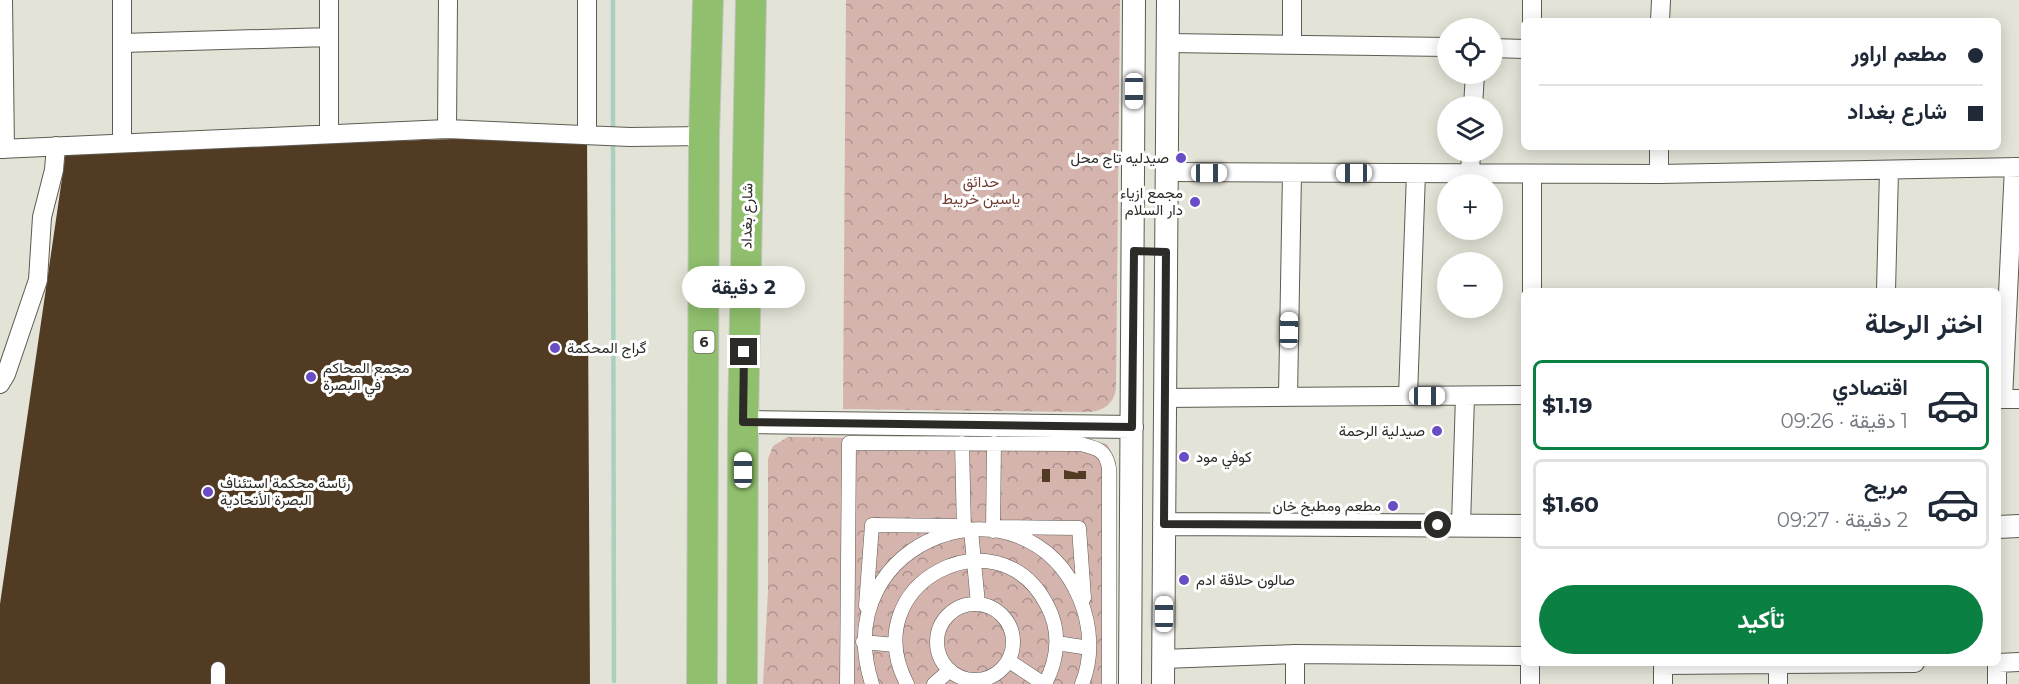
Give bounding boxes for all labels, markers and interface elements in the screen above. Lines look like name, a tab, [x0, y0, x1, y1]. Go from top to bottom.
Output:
map controls	[1437, 18, 1503, 318]
button: locate	[1437, 18, 1503, 84]
text: مطعم اراور	[1851, 40, 1947, 67]
car	[1125, 73, 1143, 109]
button: layers	[1437, 96, 1503, 162]
text: شارع بغداد	[1847, 98, 1947, 125]
place label: صيدليه تاج محل	[1070, 148, 1169, 169]
marker: صيدليه تاج محل	[1174, 151, 1188, 165]
car	[1191, 164, 1227, 182]
car	[1336, 164, 1372, 182]
park label: حدائق ياسين خريبط	[942, 172, 1020, 209]
button: +	[1437, 174, 1503, 240]
street label: شارع بغداد	[736, 183, 759, 249]
place label: مجمع ازياء دار السلام	[1120, 183, 1183, 220]
marker: مجمع ازياء دار السلام	[1188, 195, 1202, 209]
button: −	[1437, 252, 1503, 318]
callout: 2 دقيقة	[682, 265, 806, 307]
text: 2 دقيقة	[711, 275, 776, 299]
text: اختر الرحلة	[1865, 307, 1983, 340]
car	[1280, 312, 1298, 348]
road number: 6	[694, 331, 714, 353]
place label: گراج المحكمة	[567, 338, 647, 359]
route end	[730, 338, 757, 365]
marker: گراج المحكمة	[548, 341, 562, 355]
place label: مجمع المحاكم في البصرة	[323, 358, 409, 398]
marker: مجمع المحاكم في البصرة	[304, 370, 318, 384]
text: اقتصادي	[1832, 374, 1908, 401]
icon: car	[1926, 378, 1980, 432]
car	[1409, 387, 1445, 405]
text: $1.19	[1542, 392, 1592, 419]
text: 1 دقيقة · 09:26	[1781, 409, 1908, 433]
place label: صيدلية الرحمة	[1339, 421, 1425, 440]
marker: صيدلية الرحمة	[1430, 424, 1444, 438]
place label: كوفي مود	[1196, 447, 1252, 470]
marker: كوفي مود	[1177, 450, 1191, 464]
car	[734, 452, 752, 488]
place label: رئاسة محكمة استئناف البصرة الأتحادية	[220, 473, 350, 509]
text: مريح	[1864, 473, 1908, 500]
icon: car	[1926, 477, 1980, 531]
marker: رئاسة محكمة استئناف البصرة الأتحادية	[201, 485, 215, 499]
text: $1.60	[1542, 491, 1599, 518]
place label: مطعم ومطبخ خان	[1272, 496, 1381, 517]
marker: مطعم ومطبخ خان	[1386, 499, 1400, 513]
text: 2 دقيقة · 09:27	[1777, 508, 1908, 532]
route start	[1424, 511, 1451, 538]
place label: صالون حلاقة ادم	[1196, 570, 1295, 590]
marker: صالون حلاقة ادم	[1177, 573, 1191, 587]
button: تأكيد	[1539, 585, 1983, 654]
car	[1155, 596, 1173, 632]

